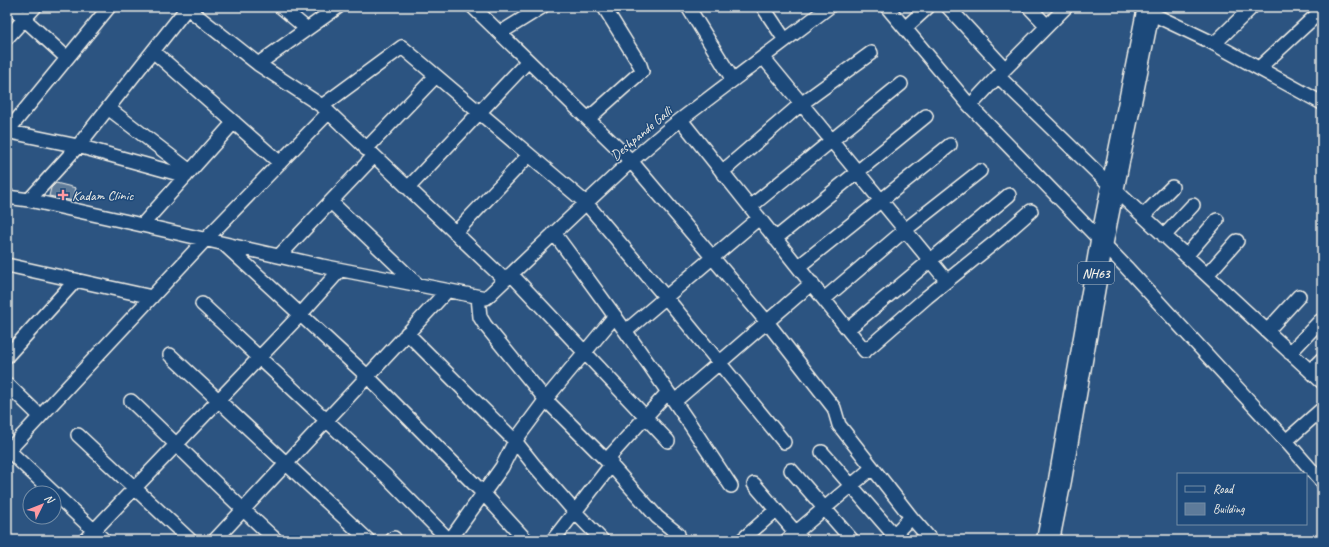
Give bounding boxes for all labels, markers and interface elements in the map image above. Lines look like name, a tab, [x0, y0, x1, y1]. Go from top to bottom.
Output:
street label: Deshpande Galli	[607, 101, 677, 164]
place label: Kadam Clinic	[72, 187, 134, 204]
marker: Kadam Clinic	[57, 189, 69, 201]
road number: NH63	[1078, 262, 1114, 284]
legend	[1177, 473, 1307, 525]
text: Road	[1213, 481, 1235, 497]
north arrow	[22, 485, 62, 525]
text: N	[42, 491, 58, 507]
text: Building	[1213, 501, 1245, 517]

